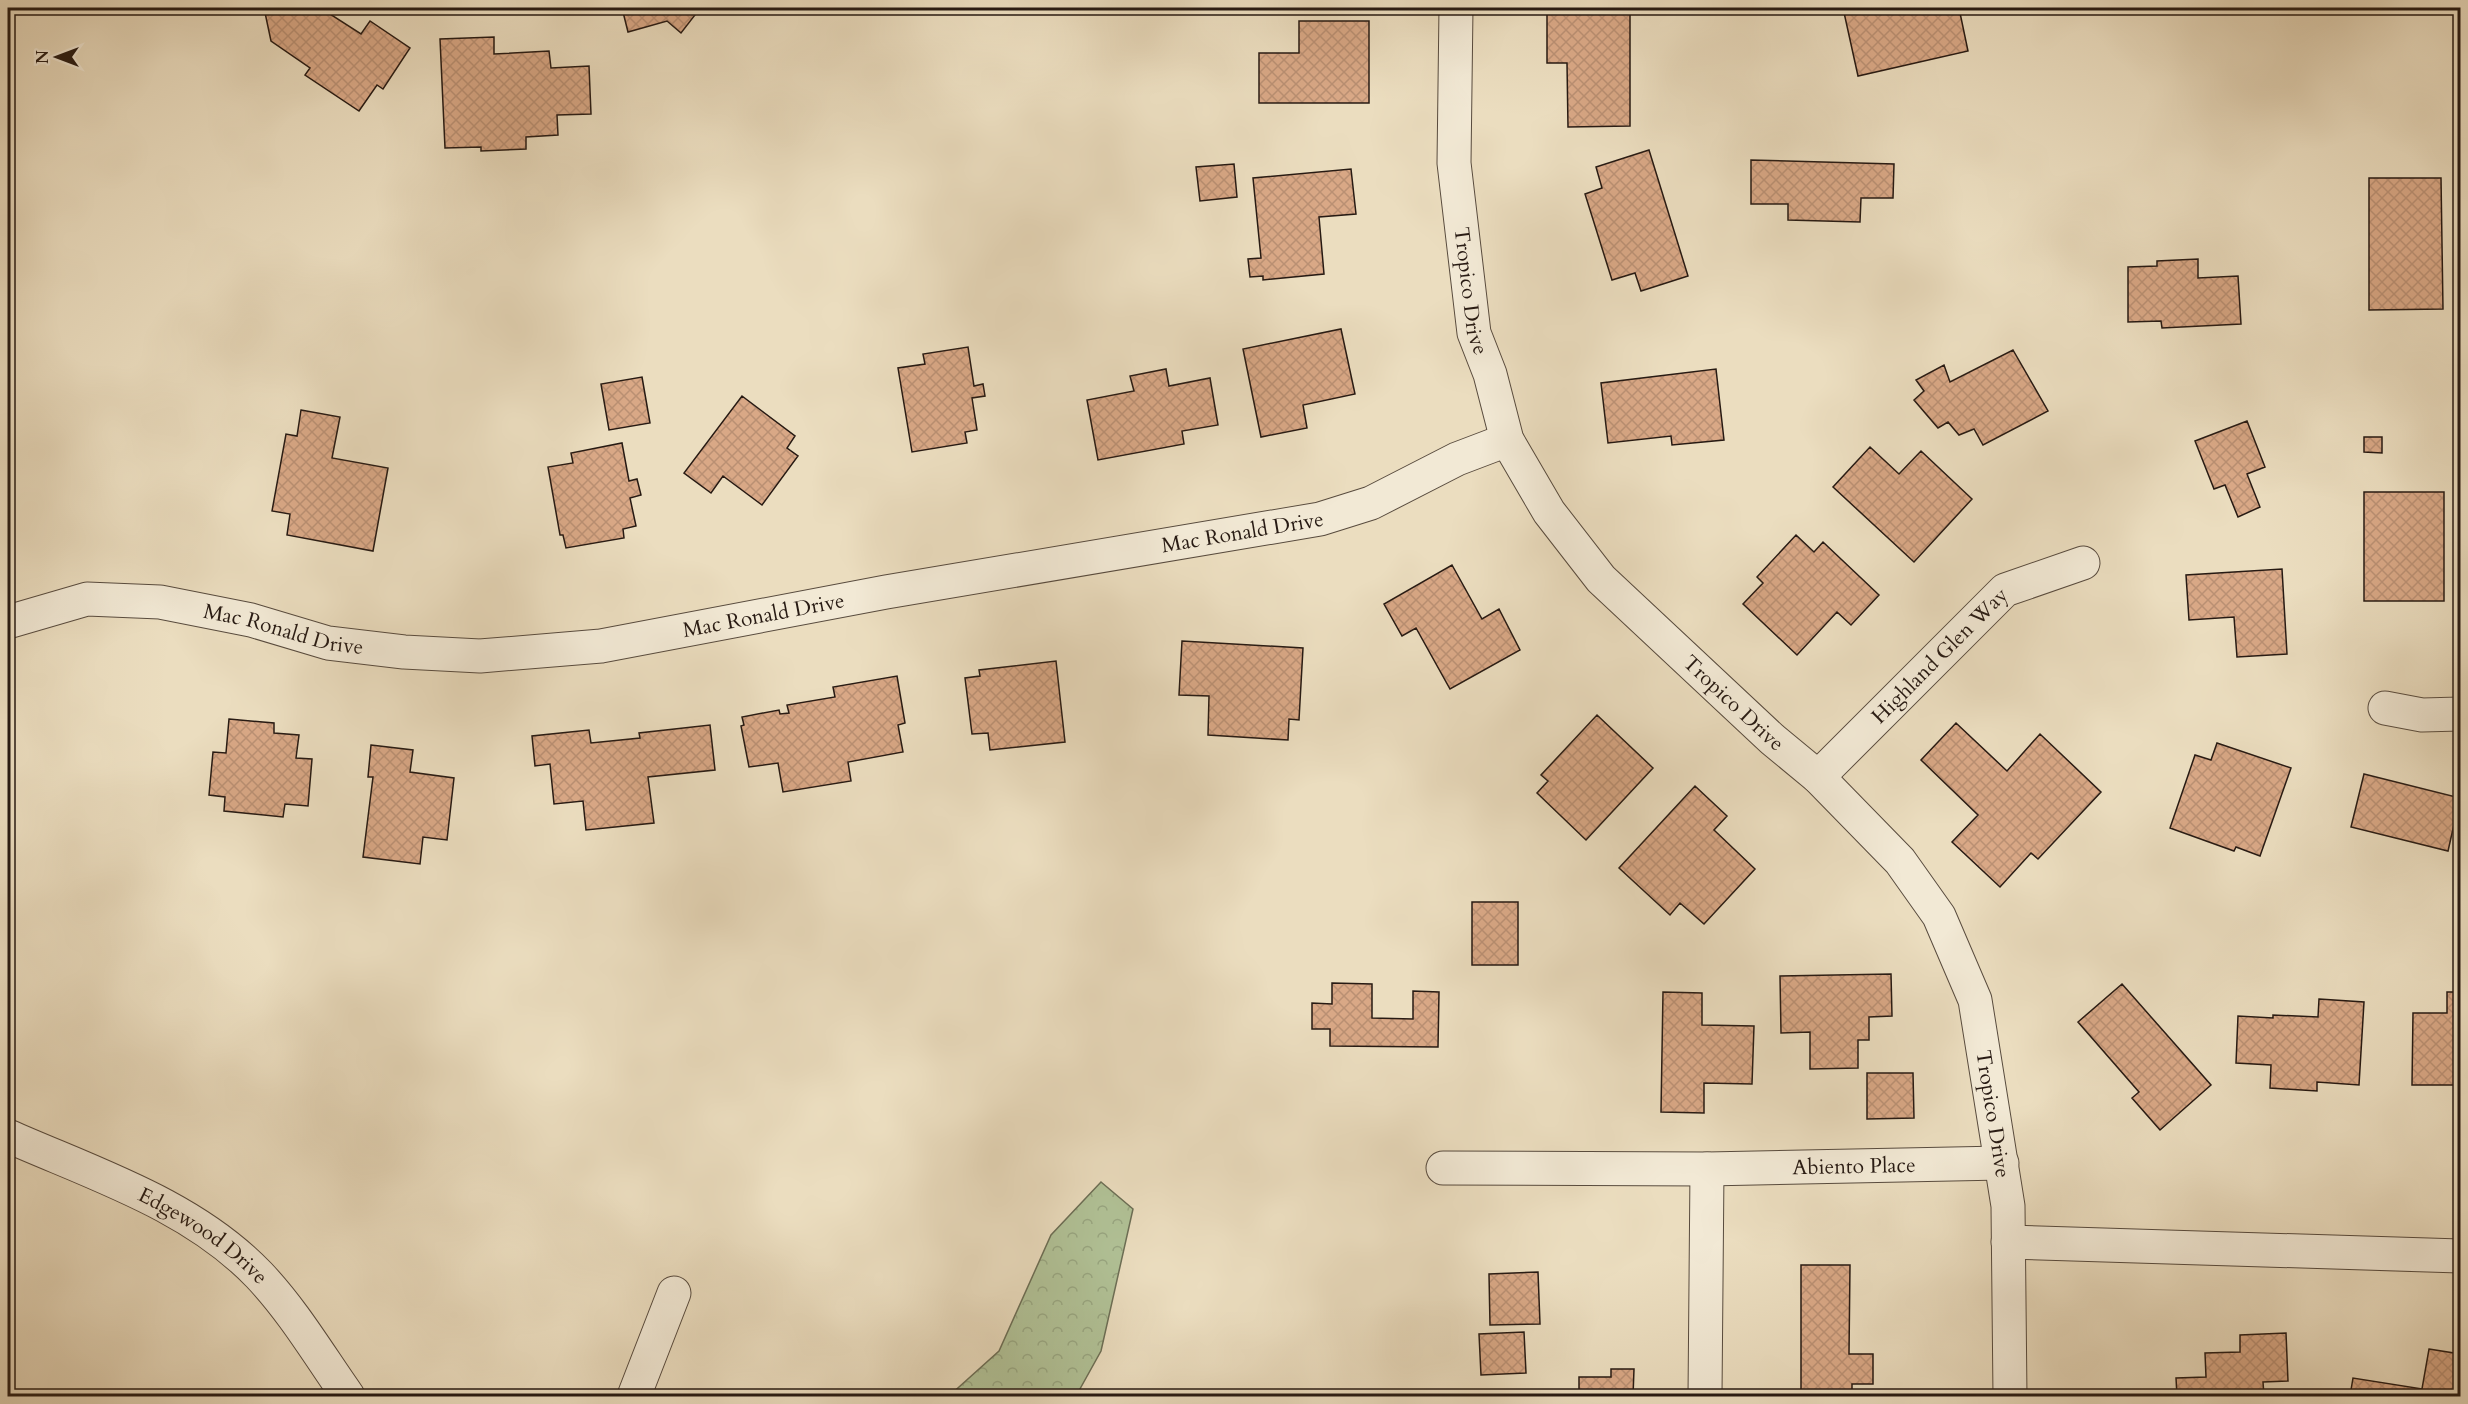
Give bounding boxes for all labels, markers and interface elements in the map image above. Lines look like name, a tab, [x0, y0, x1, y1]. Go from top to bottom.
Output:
north arrow	[27, 27, 87, 87]
text: N	[32, 50, 54, 64]
street label: Tropico Drive	[1447, 225, 1495, 359]
street label: Mac Ronald Drive	[1159, 505, 1326, 560]
street label: Highland Glen Way	[1865, 581, 2015, 730]
street label: Mac Ronald Drive	[680, 586, 847, 645]
street label: Mac Ronald Drive	[201, 597, 365, 662]
street label: Tropico Drive	[1676, 649, 1790, 758]
street label: Tropico Drive	[1968, 1048, 2017, 1180]
street label: Abiento Place	[1792, 1151, 1916, 1182]
street label: Edgewood Drive	[133, 1181, 274, 1291]

